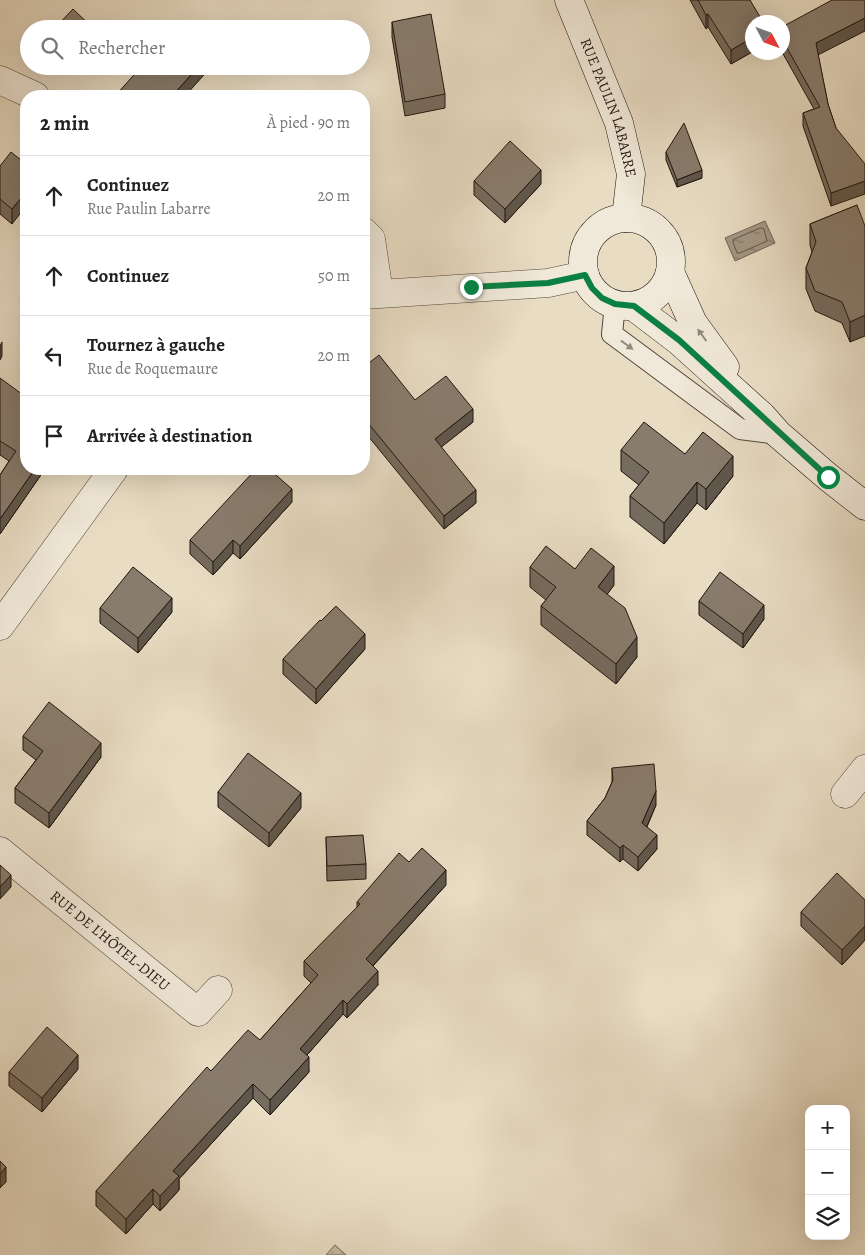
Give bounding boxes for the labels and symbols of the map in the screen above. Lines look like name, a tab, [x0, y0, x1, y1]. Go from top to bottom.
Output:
north arrow	[745, 15, 790, 60]
street label: RUE PAULIN LABARRE	[576, 35, 641, 179]
route end	[460, 276, 483, 299]
one-way arrow	[696, 329, 707, 342]
one-way arrow	[621, 340, 634, 350]
route start	[817, 466, 840, 489]
street label: RUE DE L'HÔTEL-DIEU	[46, 886, 174, 995]

